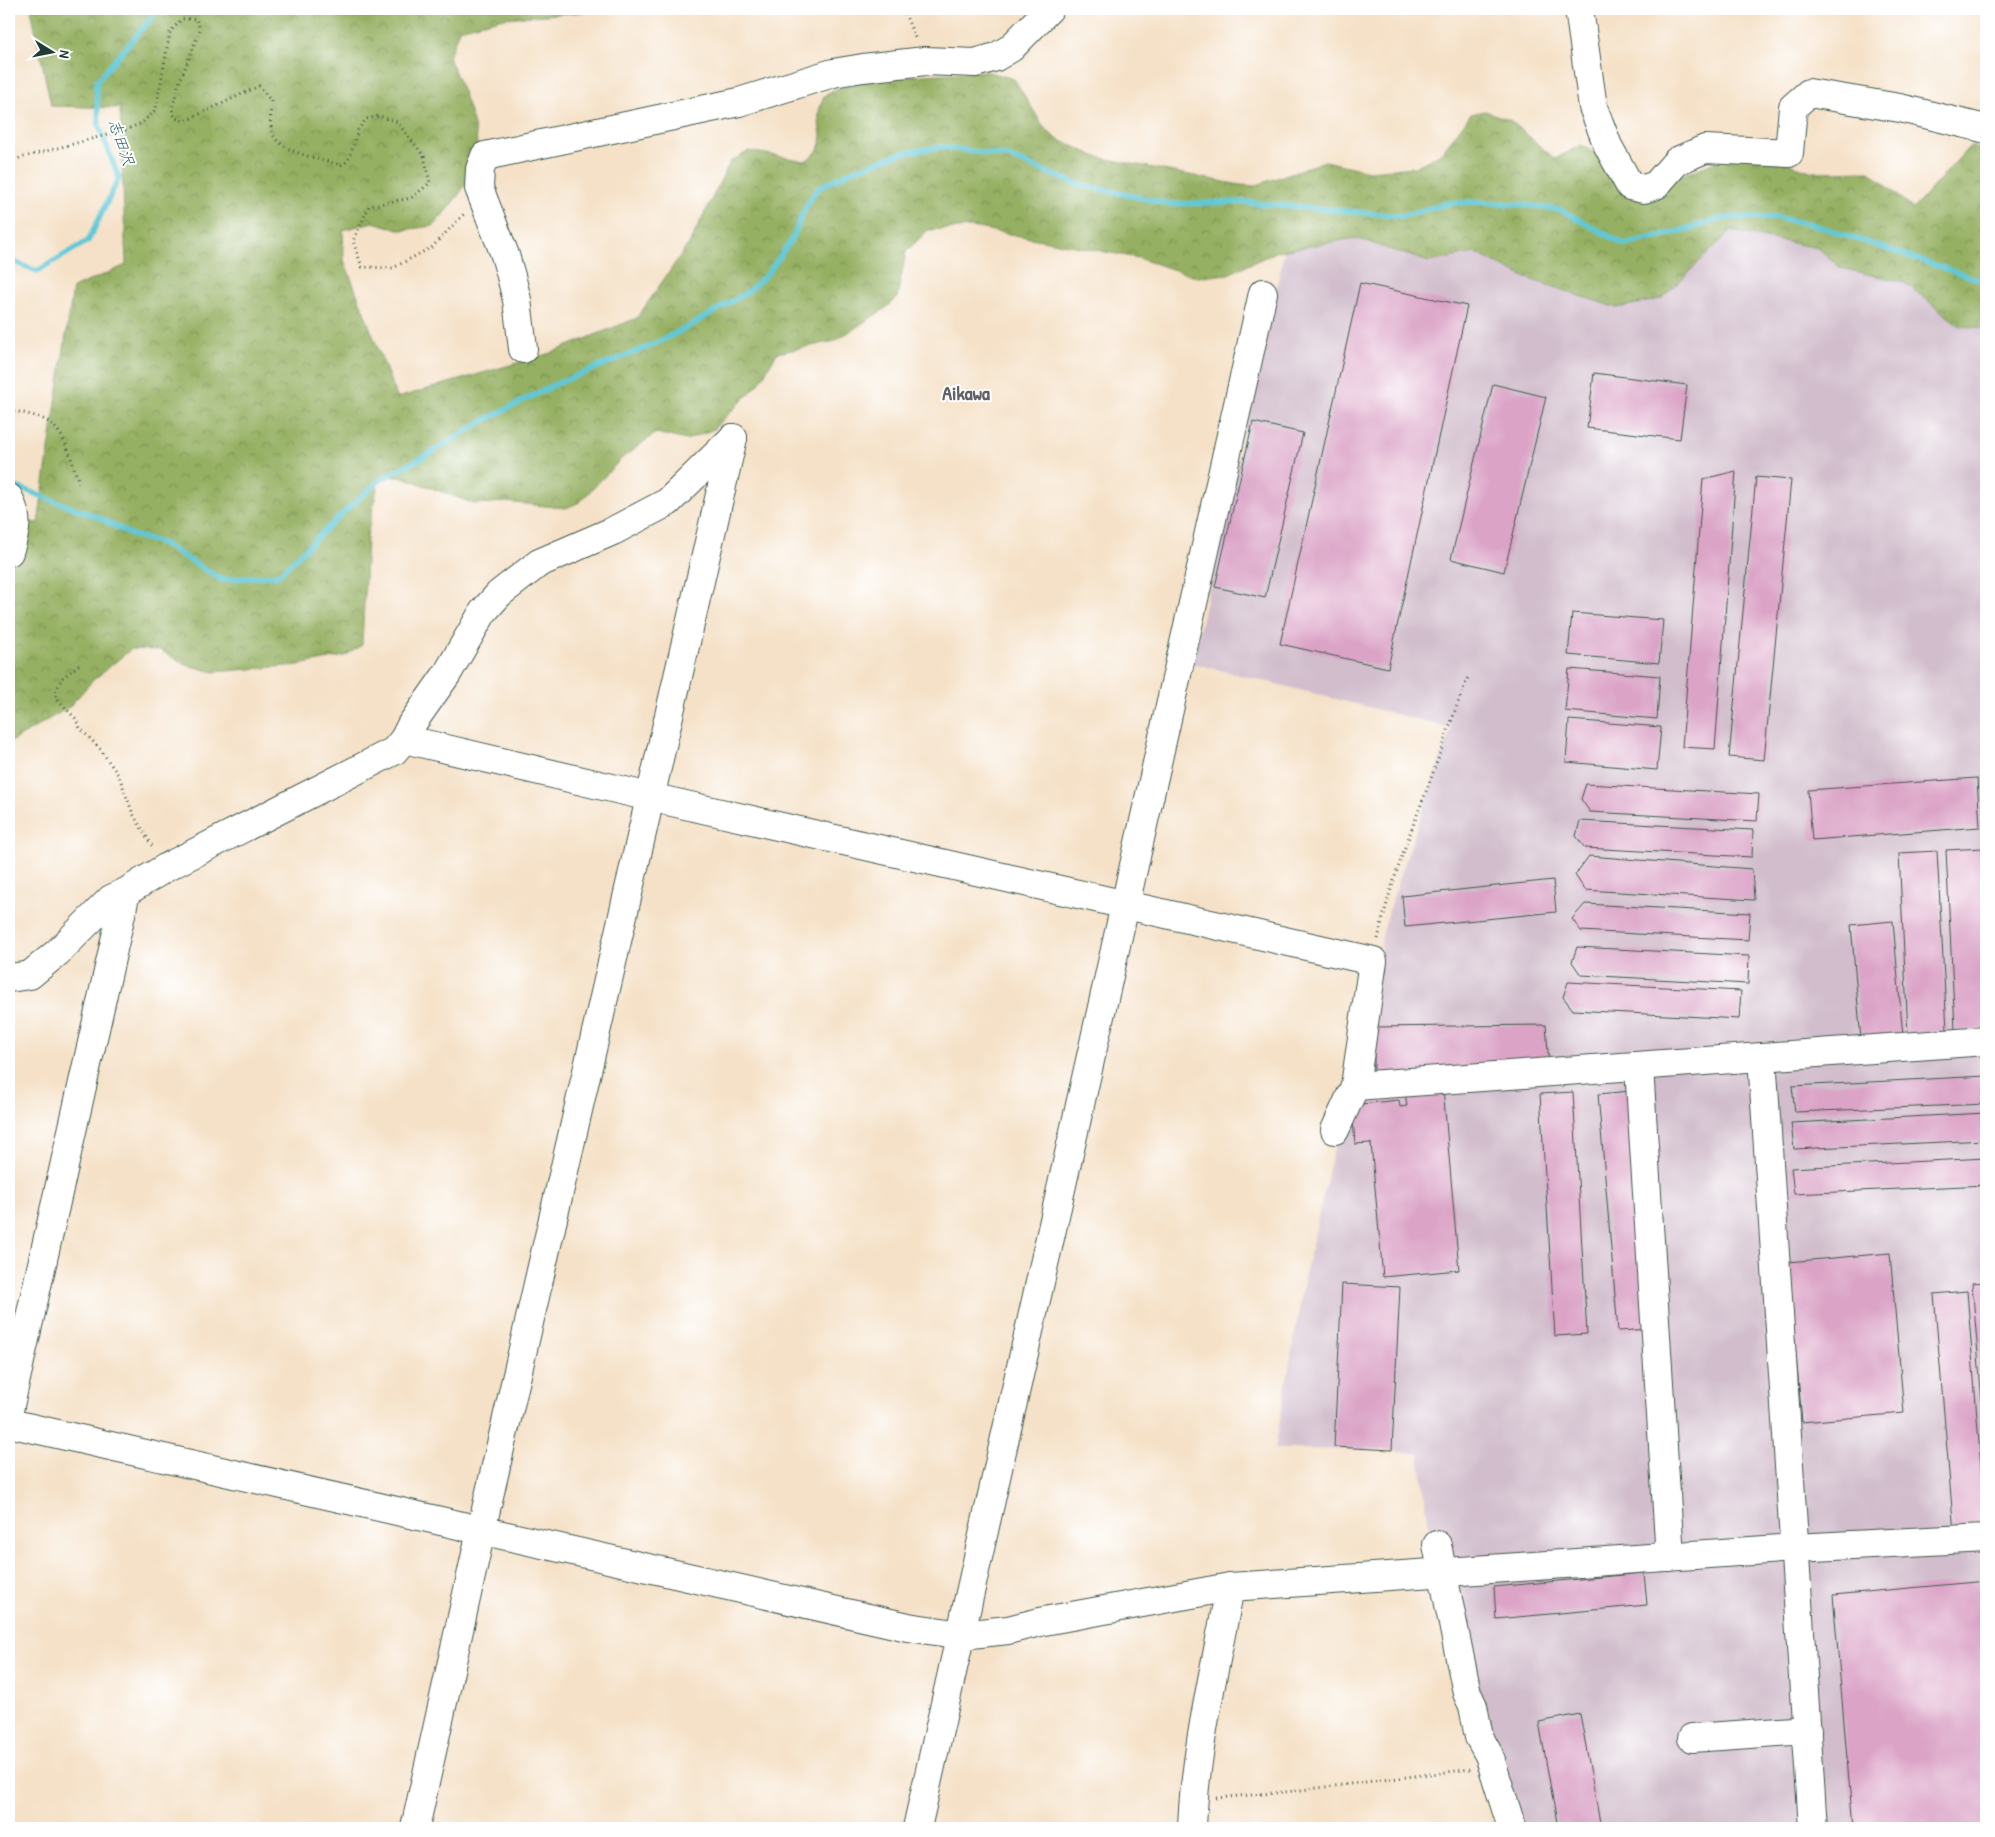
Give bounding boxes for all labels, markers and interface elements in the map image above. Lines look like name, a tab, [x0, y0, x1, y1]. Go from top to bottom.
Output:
north arrow	[28, 28, 78, 78]
text: N	[55, 49, 75, 60]
water label: 志田沢	[104, 116, 141, 169]
district label: Aikawa	[942, 379, 990, 406]

